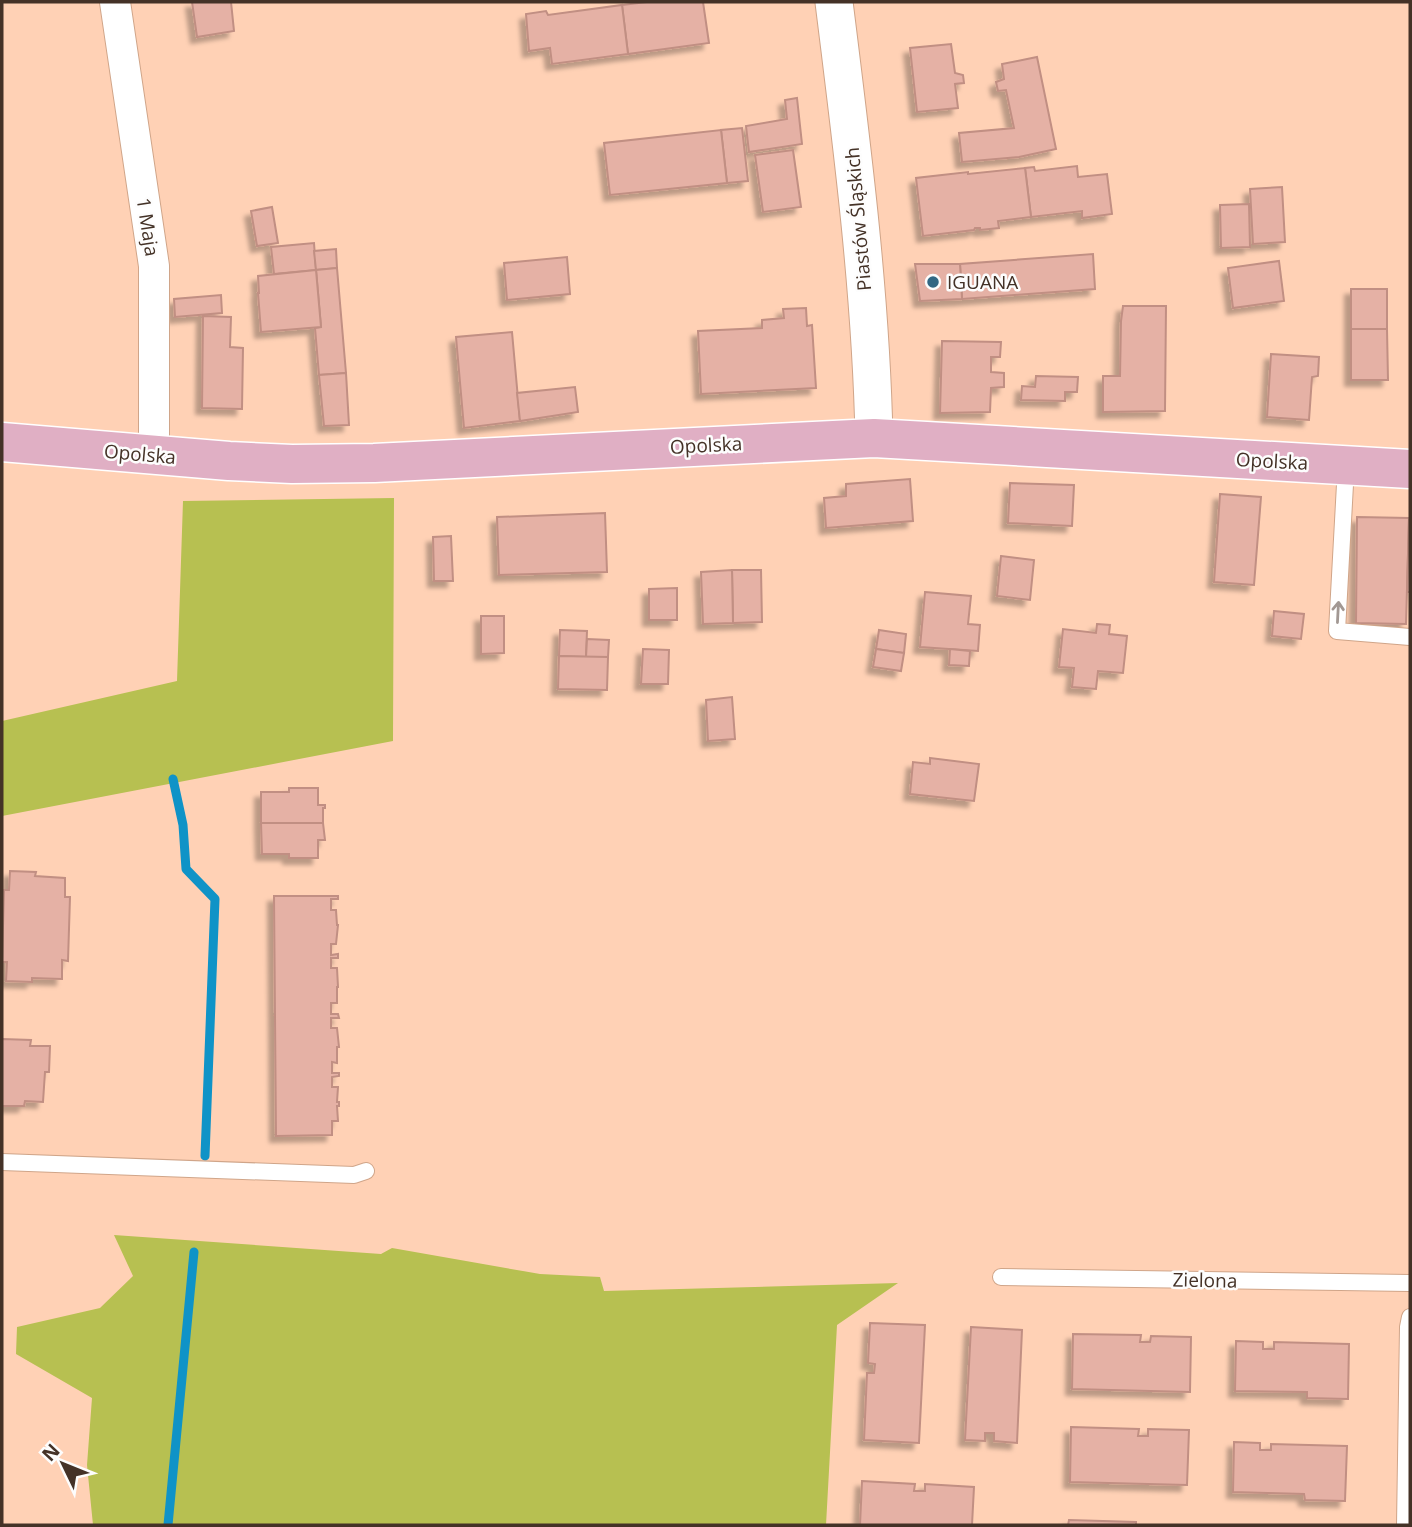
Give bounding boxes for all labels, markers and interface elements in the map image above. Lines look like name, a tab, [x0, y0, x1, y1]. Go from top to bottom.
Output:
street label: Piastów Śląskich	[839, 146, 877, 292]
street label: 1 Maja	[131, 196, 165, 258]
place label: IGUANA	[947, 269, 1018, 295]
marker: IGUANA	[925, 274, 941, 290]
street label: Opolska	[669, 430, 743, 460]
street label: Opolska	[103, 438, 177, 470]
street label: Opolska	[1235, 446, 1309, 476]
one-way arrow	[1331, 600, 1344, 623]
street label: Zielona	[1172, 1266, 1238, 1294]
north arrow	[28, 1429, 98, 1499]
text: N	[36, 1438, 65, 1467]

